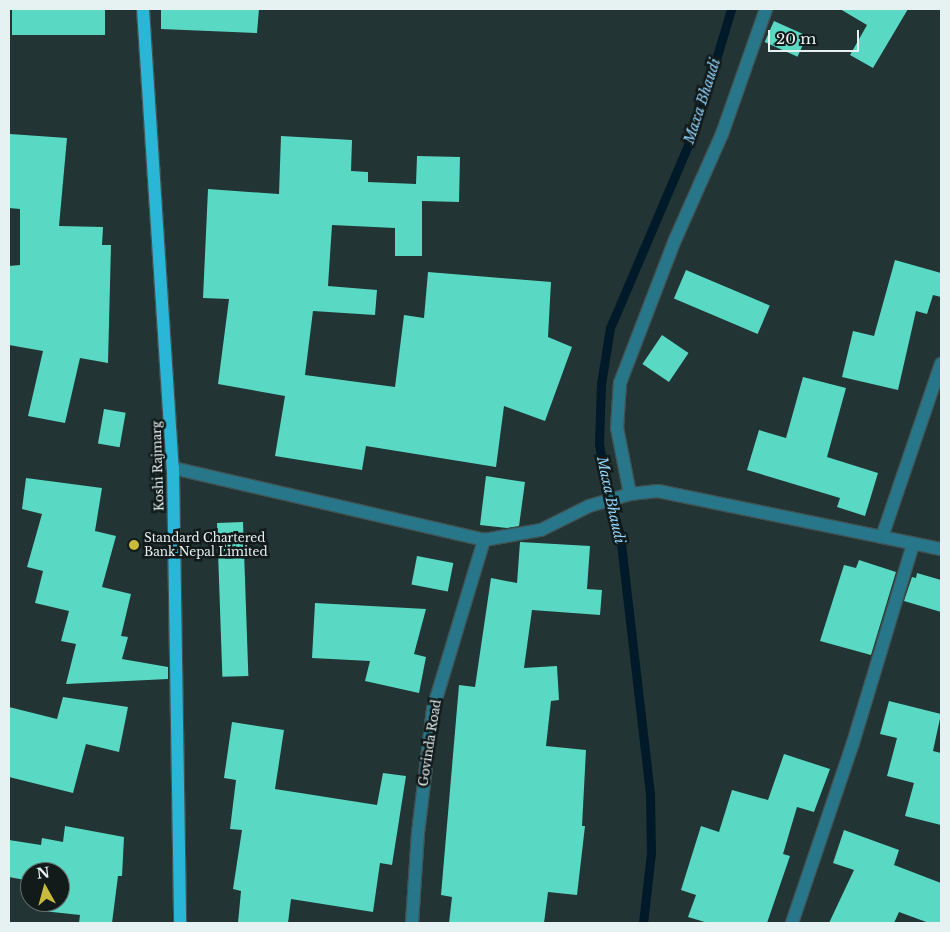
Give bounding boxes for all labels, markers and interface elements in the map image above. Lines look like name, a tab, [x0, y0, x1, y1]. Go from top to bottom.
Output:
scale bar	[770, 20, 861, 52]
text: 20 m	[776, 29, 816, 48]
water label: Maxa Bhaudi	[680, 56, 724, 146]
street label: Koshi Rajmarg	[149, 421, 167, 511]
water label: Maxa Bhaudi	[593, 455, 629, 545]
place label: Standard Chartered Bank Nepal Limited	[144, 531, 268, 559]
marker: Standard Chartered Bank Nepal Limited	[128, 539, 140, 551]
street label: Govinda Road	[416, 698, 444, 788]
north arrow	[20, 862, 70, 912]
text: N	[36, 863, 51, 883]

